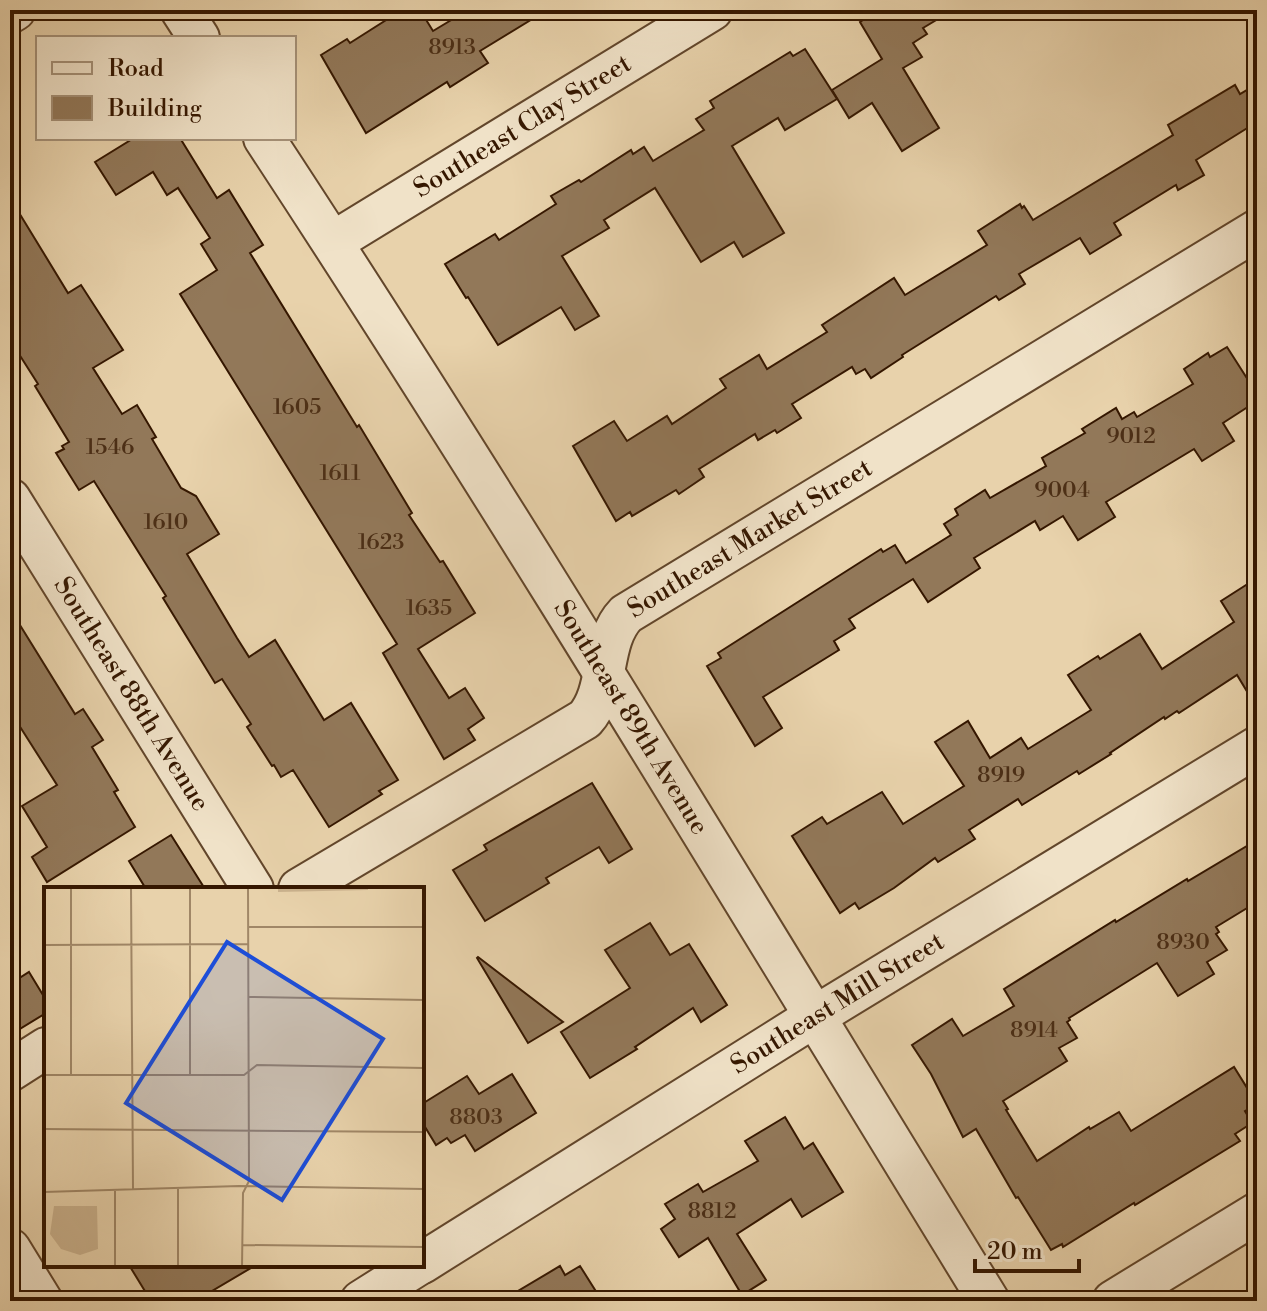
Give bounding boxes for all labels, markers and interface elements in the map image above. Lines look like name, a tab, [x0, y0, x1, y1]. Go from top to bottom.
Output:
house number: 8913	[428, 34, 476, 61]
legend	[36, 36, 296, 140]
street label: Southeast Clay Street	[408, 47, 637, 205]
text: Road	[108, 54, 164, 84]
text: Building	[107, 94, 202, 124]
house number: 1605	[273, 394, 321, 421]
house number: 9012	[1106, 423, 1156, 450]
house number: 1546	[86, 434, 134, 461]
street label: Southeast Market Street	[622, 452, 878, 625]
house number: 1611	[319, 460, 361, 487]
house number: 9004	[1034, 477, 1090, 504]
house number: 1610	[144, 509, 188, 536]
house number: 1623	[358, 529, 404, 556]
street label: Southeast 88th Avenue	[47, 571, 217, 817]
street label: Southeast 89th Avenue	[547, 594, 716, 841]
house number: 1635	[406, 595, 452, 622]
house number: 8919	[977, 762, 1025, 789]
inset map	[44, 887, 424, 1267]
street label: Southeast Mill Street	[725, 925, 950, 1081]
house number: 8930	[1156, 929, 1210, 956]
house number: 8914	[1010, 1017, 1058, 1044]
house number: 8803	[449, 1104, 503, 1131]
house number: 8812	[688, 1198, 737, 1225]
scale bar	[975, 1223, 1079, 1273]
text: 20 m	[987, 1237, 1043, 1267]

